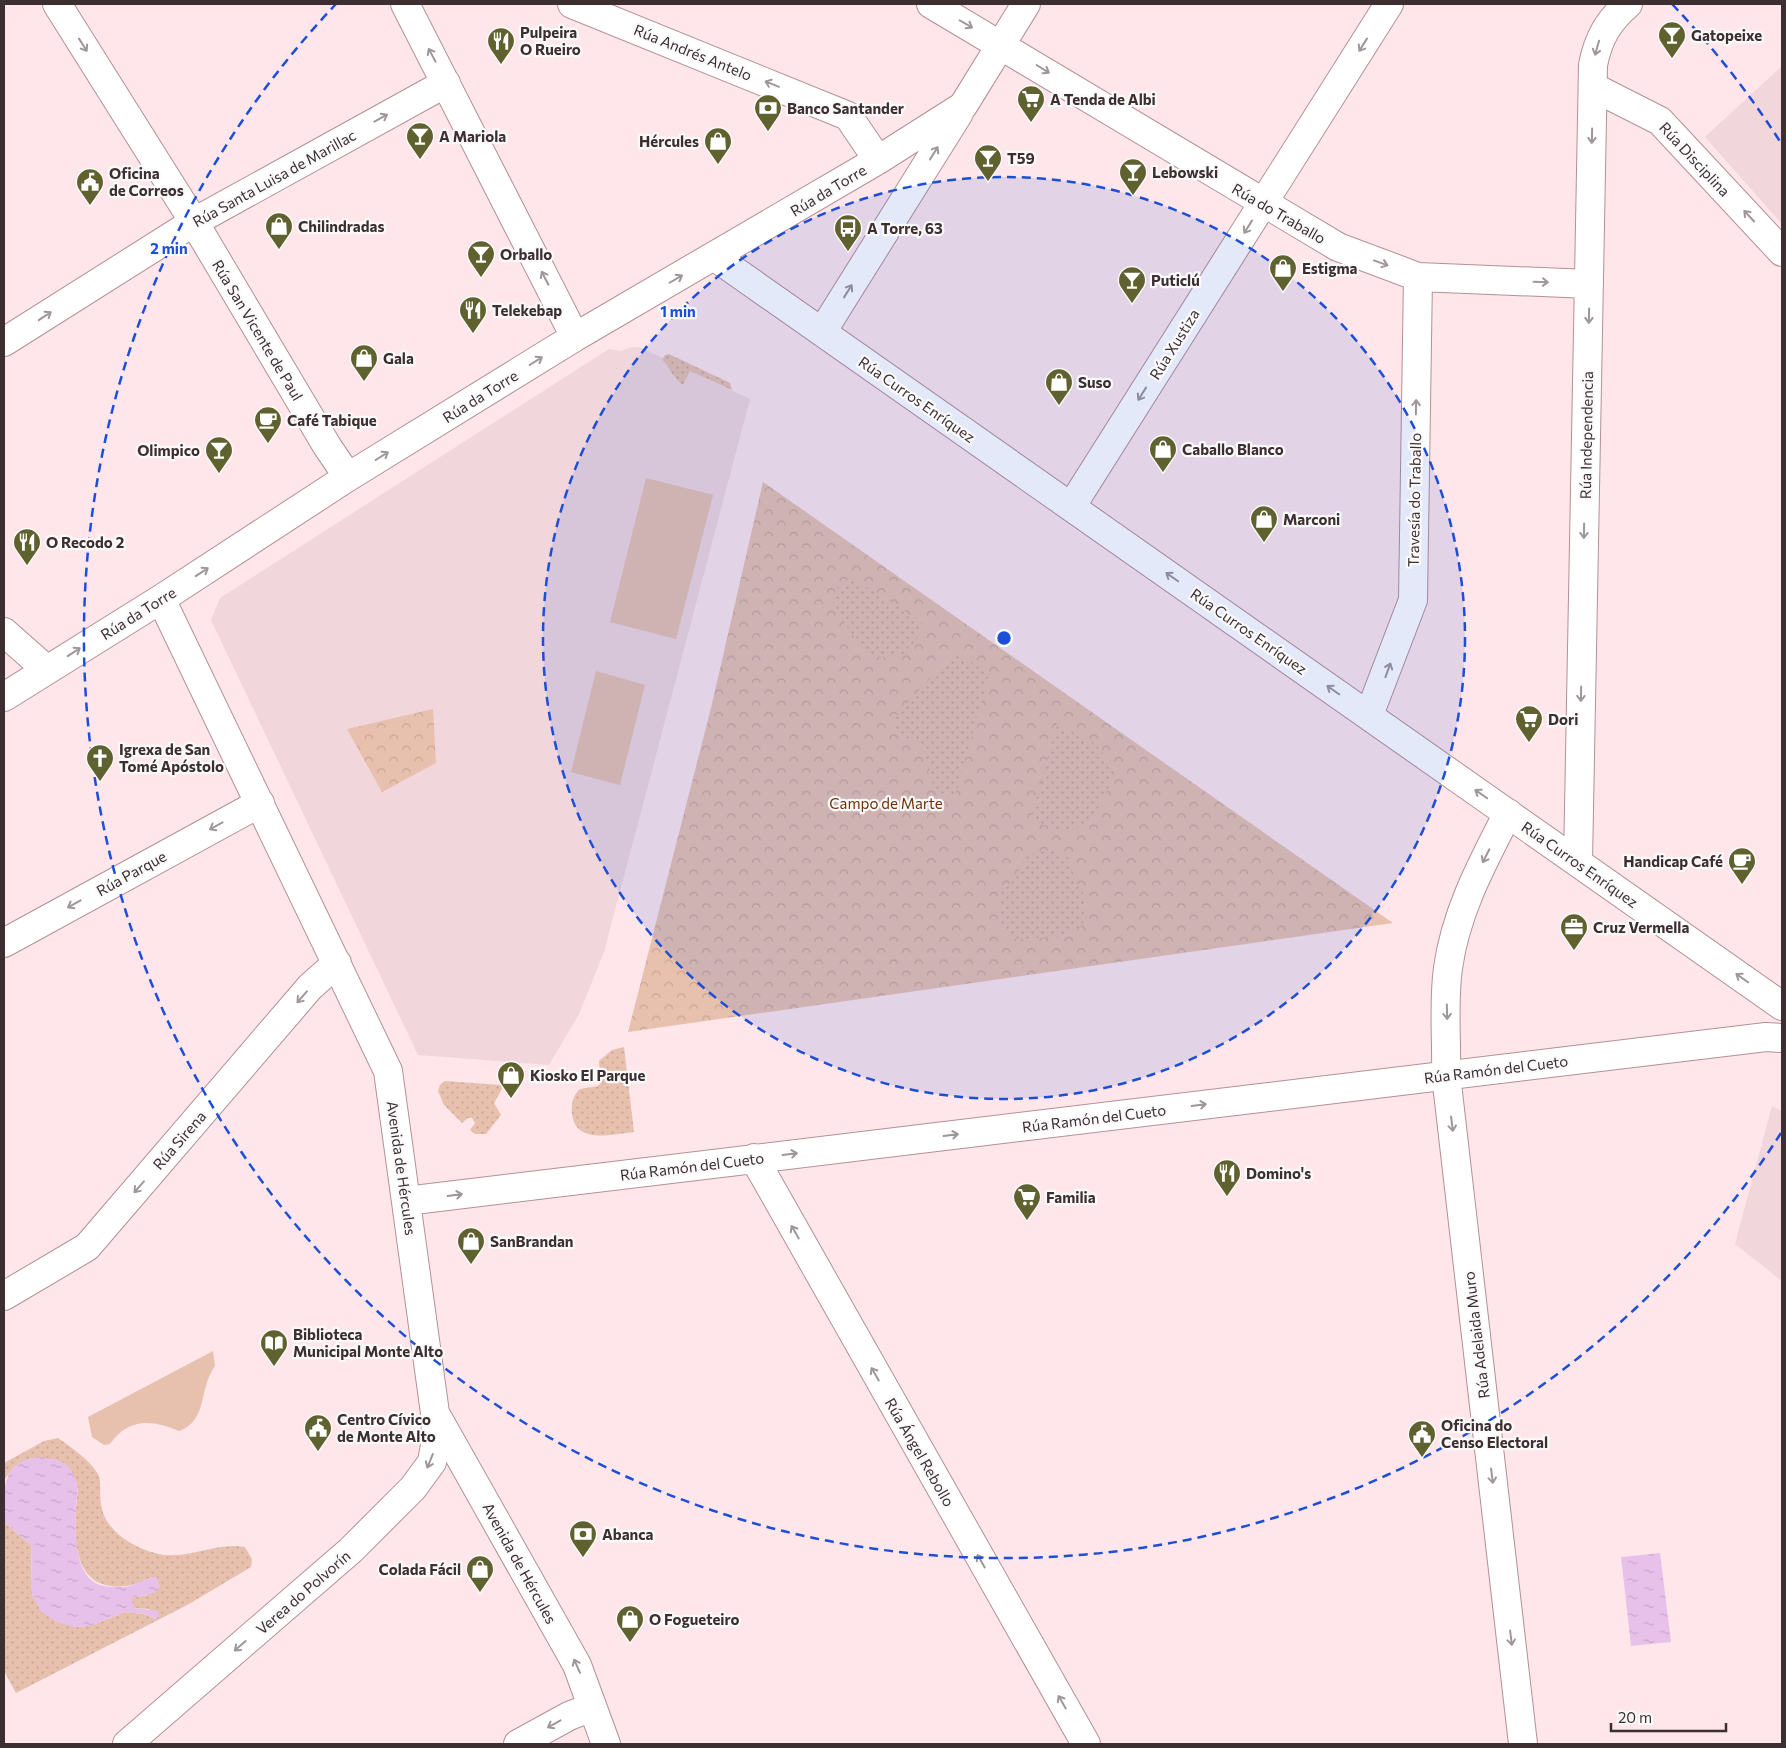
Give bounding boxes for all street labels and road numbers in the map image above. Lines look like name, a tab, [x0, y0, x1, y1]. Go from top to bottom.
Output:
street label: Rúa Andrés Antelo	[631, 20, 755, 84]
street label: Rúa Disciplina	[1656, 118, 1734, 200]
street label: Rúa Santa Luisa de Marillac	[189, 126, 359, 230]
street label: Rúa da Torre	[787, 160, 869, 220]
street label: Rúa do Traballo	[1229, 179, 1329, 247]
street label: Rúa San Vicente de Paul	[209, 256, 307, 404]
street label: Rúa Xustiza	[1145, 306, 1203, 382]
street label: Rúa Curros Enríquez	[855, 352, 979, 446]
street label: Rúa da Torre	[439, 366, 521, 426]
street label: Rúa Independencia	[1576, 371, 1596, 499]
street label: Travesía do Traballo	[1404, 433, 1424, 567]
street label: Rúa da Torre	[97, 583, 179, 643]
street label: Rúa Curros Enríquez	[1187, 584, 1311, 678]
street label: Rúa Curros Enríquez	[1518, 817, 1642, 911]
street label: Rúa Parque	[93, 846, 169, 900]
street label: Rúa Ramón del Cueto	[1423, 1051, 1569, 1087]
street label: Avenida de Hércules	[384, 1100, 420, 1237]
street label: Rúa Ramón del Cueto	[1021, 1100, 1167, 1136]
street label: Rúa Sirena	[149, 1107, 209, 1173]
street label: Rúa Ramón del Cueto	[619, 1148, 765, 1184]
street label: Rúa Adelaida Muro	[1459, 1270, 1493, 1400]
street label: Rúa Ángel Rebollo	[882, 1394, 959, 1510]
street label: Avenida de Hércules	[479, 1499, 561, 1627]
street label: Verea do Polvorín	[252, 1546, 354, 1638]

